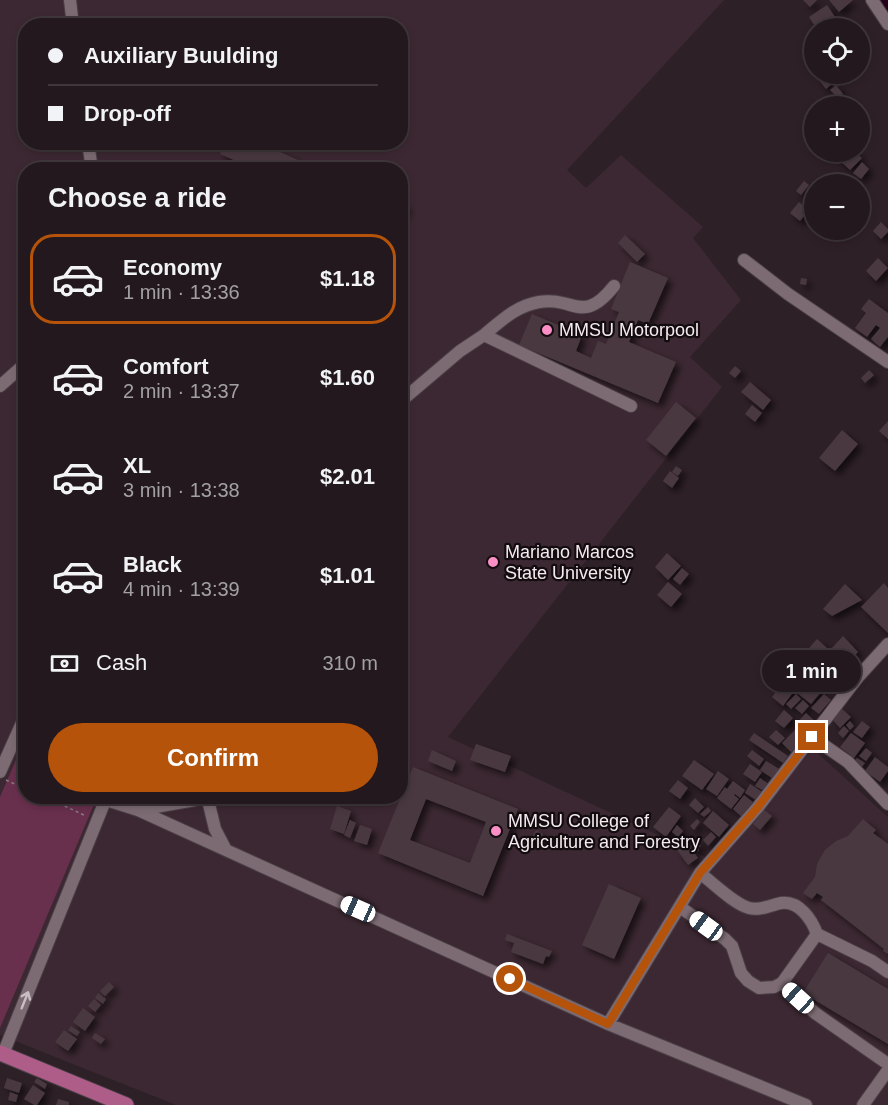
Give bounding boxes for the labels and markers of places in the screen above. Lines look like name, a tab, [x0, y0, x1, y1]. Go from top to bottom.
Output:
place label: MMSU Motorpool	[559, 320, 699, 340]
marker: MMSU Motorpool	[540, 323, 554, 337]
place label: Mariano Marcos State University	[505, 542, 634, 583]
marker: Mariano Marcos State University	[486, 555, 500, 569]
place label: MMSU College of Agriculture and Forestry	[508, 811, 700, 852]
marker: MMSU College of Agriculture and Forestry	[489, 824, 503, 838]

